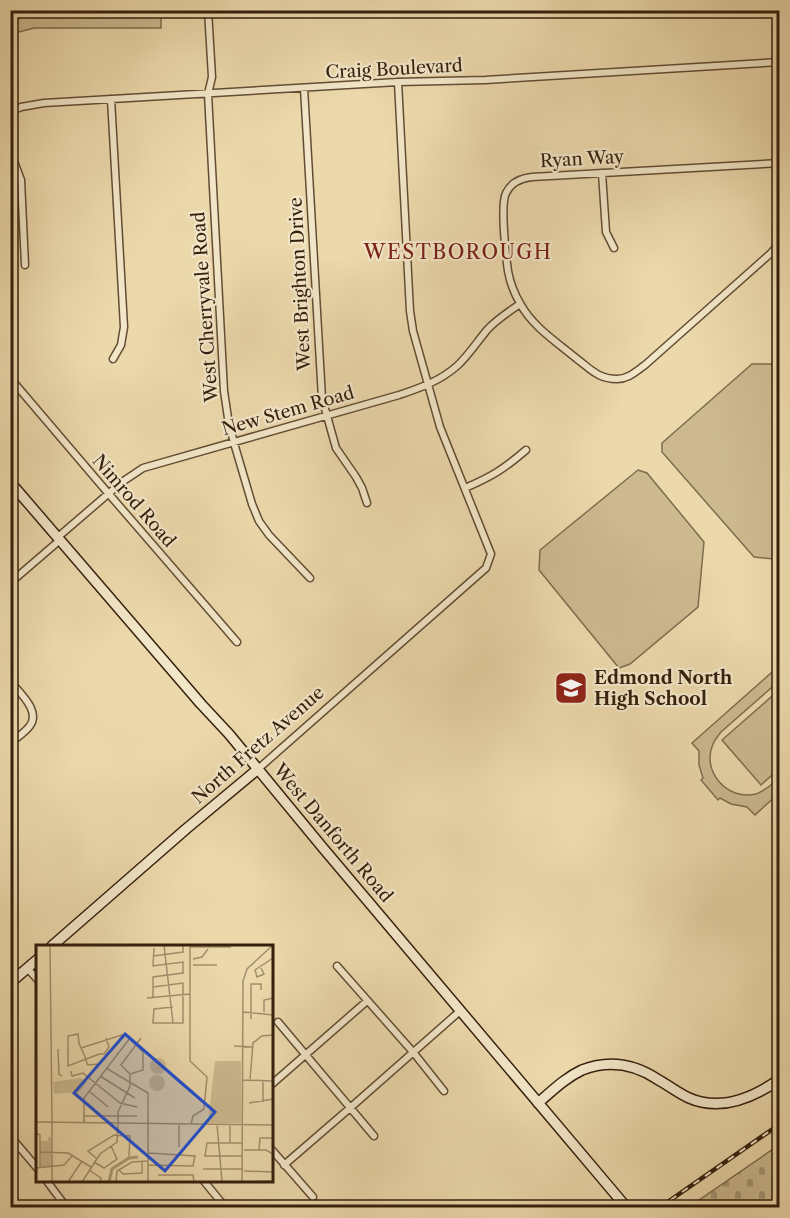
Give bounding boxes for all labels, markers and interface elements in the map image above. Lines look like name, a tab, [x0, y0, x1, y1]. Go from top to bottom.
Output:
street label: Craig Boulevard	[325, 54, 463, 84]
street label: Ryan Way	[539, 146, 626, 172]
street label: West Brighton Drive	[284, 197, 316, 372]
street label: West Cherryvale Road	[187, 211, 223, 404]
district label: WESTBOROUGH	[363, 240, 552, 264]
street label: New Stem Road	[219, 382, 357, 440]
street label: Nimrod Road	[88, 450, 180, 552]
place label: Edmond North High School	[594, 667, 733, 710]
school or university icon: Edmond North High School	[553, 670, 589, 706]
street label: North Fretz Avenue	[187, 682, 329, 808]
street label: West Danforth Road	[268, 758, 397, 907]
inset map	[36, 945, 273, 1182]

